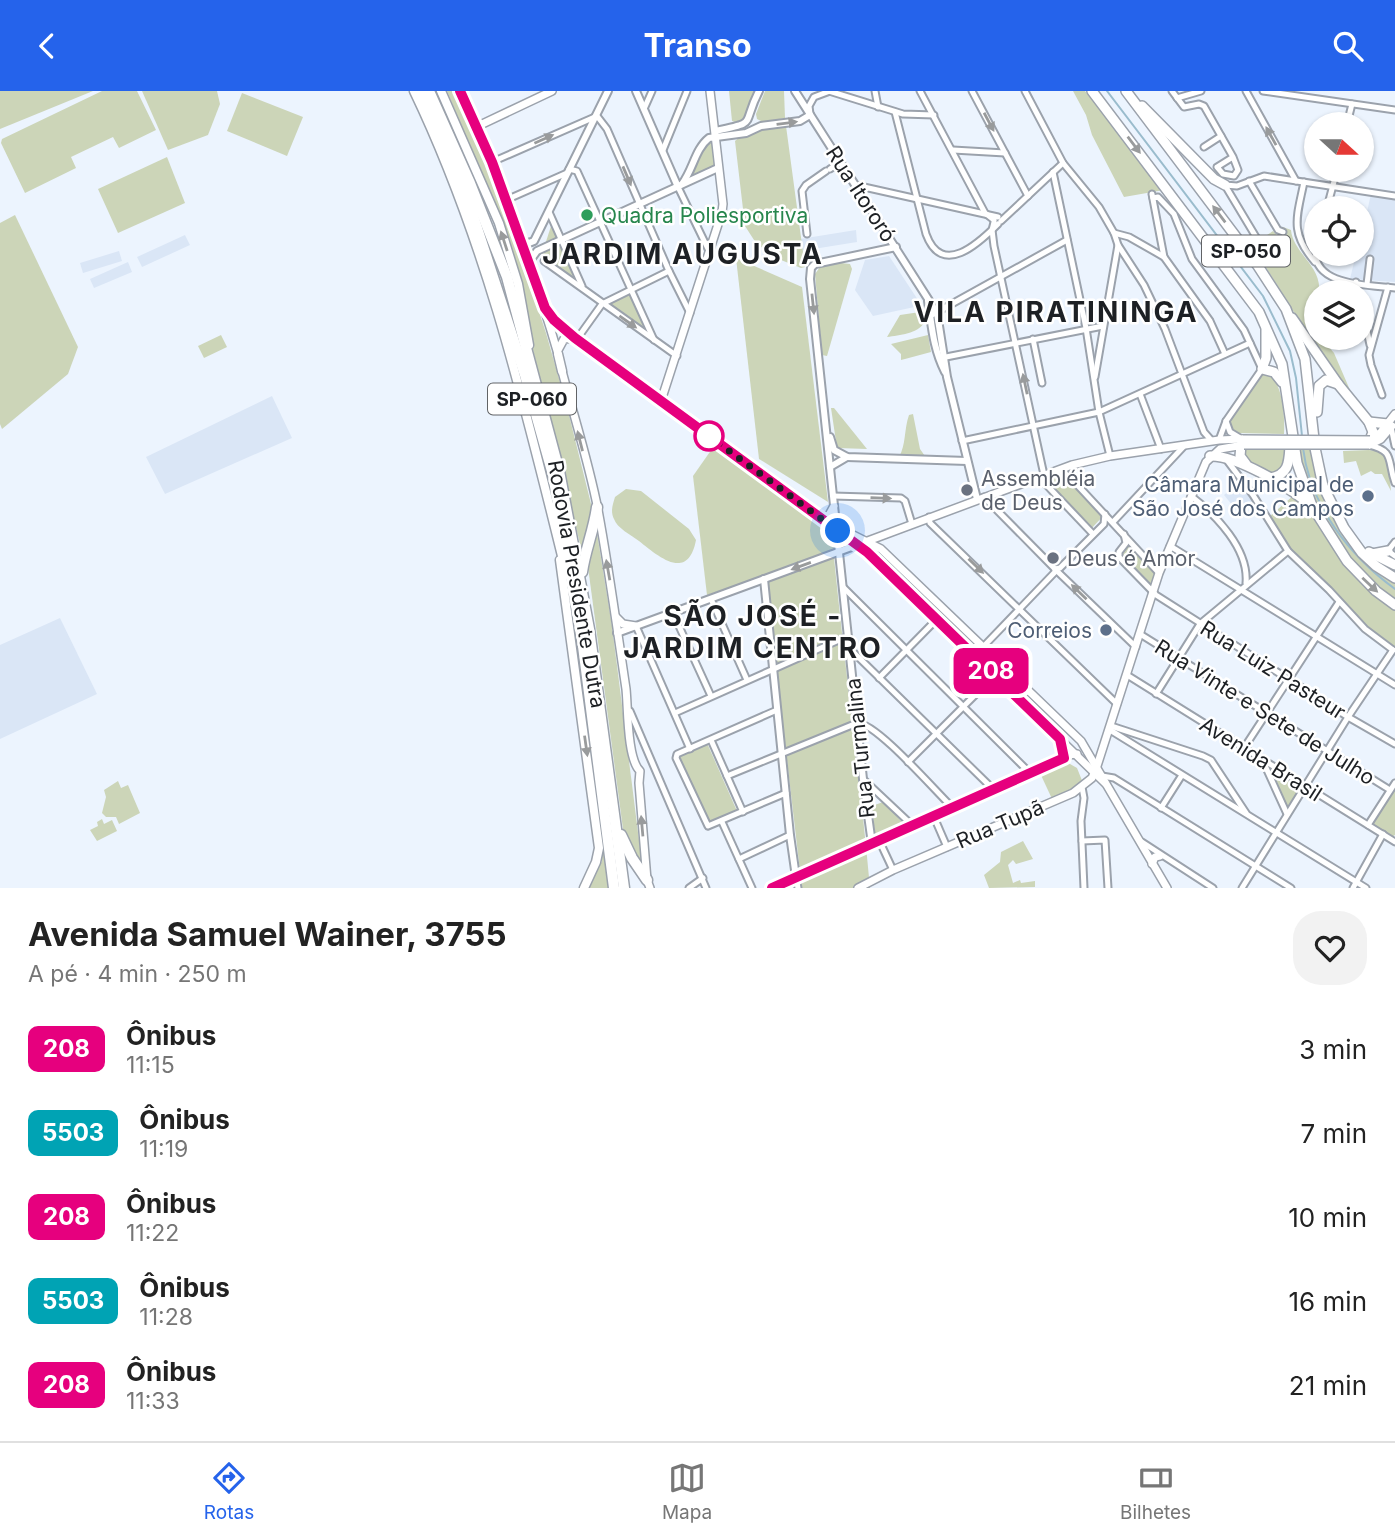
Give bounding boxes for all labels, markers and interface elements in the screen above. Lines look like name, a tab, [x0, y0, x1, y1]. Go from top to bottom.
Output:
text: Transo	[643, 26, 752, 65]
icon: back	[28, 27, 66, 65]
icon: search	[1329, 27, 1367, 65]
one-way arrow	[983, 112, 994, 132]
north arrow	[1304, 112, 1374, 182]
map controls	[1304, 112, 1374, 350]
one-way arrow	[777, 117, 799, 128]
one-way arrow	[1265, 126, 1277, 145]
one-way arrow	[534, 133, 554, 145]
one-way arrow	[1127, 135, 1142, 153]
street label: Rua Itororó	[821, 141, 901, 247]
one-way arrow	[622, 166, 633, 187]
button: locate	[1304, 196, 1374, 266]
place label: Quadra Poliesportiva	[601, 203, 808, 228]
one-way arrow	[1212, 205, 1226, 223]
marker: Quadra Poliesportiva	[579, 207, 595, 223]
one-way arrow	[499, 230, 509, 251]
road number: SP-050	[1202, 235, 1290, 267]
district label: JARDIM AUGUSTA	[542, 237, 824, 271]
button: layers	[1304, 280, 1374, 350]
one-way arrow	[807, 294, 818, 316]
district label: VILA PIRATININGA	[913, 295, 1199, 329]
one-way arrow	[619, 315, 637, 329]
one-way arrow	[1019, 373, 1030, 395]
road number: SP-060	[488, 383, 576, 415]
unlabelled marker	[694, 421, 724, 451]
one-way arrow	[574, 430, 585, 452]
street label: Rodovia Presidente Dutra	[543, 458, 611, 710]
place label: Assembléia de Deus	[981, 466, 1095, 515]
place label: Câmara Municipal de São José dos Campos	[1132, 472, 1354, 521]
marker: Assembléia de Deus	[959, 482, 975, 498]
marker: Câmara Municipal de São José dos Campos	[1360, 488, 1376, 504]
one-way arrow	[870, 492, 892, 503]
your location	[820, 513, 855, 548]
place label: Deus é Amor	[1067, 546, 1195, 571]
marker: Deus é Amor	[1045, 550, 1061, 566]
one-way arrow	[967, 557, 984, 573]
one-way arrow	[602, 559, 613, 581]
one-way arrow	[791, 561, 812, 572]
one-way arrow	[1361, 576, 1378, 592]
one-way arrow	[1071, 584, 1088, 601]
district label: SÃO JOSÉ - JARDIM CENTRO	[623, 598, 883, 665]
street label: Rua Luiz Pasteur	[1196, 615, 1350, 725]
place label: Correios	[1007, 618, 1092, 643]
marker: Correios	[1098, 622, 1114, 638]
street label: Rua Vinte e Sete de Julho	[1150, 634, 1380, 790]
line badge: 208	[951, 648, 1031, 694]
text: 208	[968, 656, 1014, 685]
street label: Rua Turmalina	[840, 677, 880, 819]
street label: Avenida Brasil	[1195, 711, 1327, 807]
one-way arrow	[581, 735, 592, 757]
street label: Rua Tupã	[952, 794, 1048, 854]
one-way arrow	[636, 814, 647, 836]
button: heart	[1293, 911, 1367, 985]
text: Avenida Samuel Wainer, 3755	[28, 914, 507, 954]
text: A pé · 4 min · 250 m	[28, 960, 247, 988]
text: Ônibus	[126, 1020, 216, 1051]
text: 208	[43, 1034, 90, 1063]
text: 3 min	[1299, 1034, 1367, 1065]
text: 11:15	[126, 1051, 175, 1079]
text: Ônibus	[139, 1104, 230, 1135]
text: 5503	[42, 1118, 104, 1147]
text: 7 min	[1301, 1118, 1367, 1149]
text: 11:19	[139, 1135, 188, 1163]
text: Ônibus	[126, 1188, 216, 1219]
text: 208	[43, 1202, 90, 1231]
text: 10 min	[1288, 1202, 1367, 1233]
text: 11:22	[126, 1219, 179, 1247]
text: Ônibus	[139, 1272, 230, 1303]
text: 5503	[42, 1286, 104, 1315]
text: 16 min	[1289, 1286, 1367, 1317]
text: 11:28	[139, 1303, 193, 1331]
text: Ônibus	[126, 1356, 216, 1387]
text: 208	[43, 1370, 90, 1399]
text: 21 min	[1289, 1370, 1367, 1401]
text: 11:33	[126, 1387, 180, 1415]
tab: Rotas	[204, 1459, 254, 1524]
tab: Mapa	[662, 1459, 712, 1524]
tab: Bilhetes	[1120, 1459, 1191, 1524]

